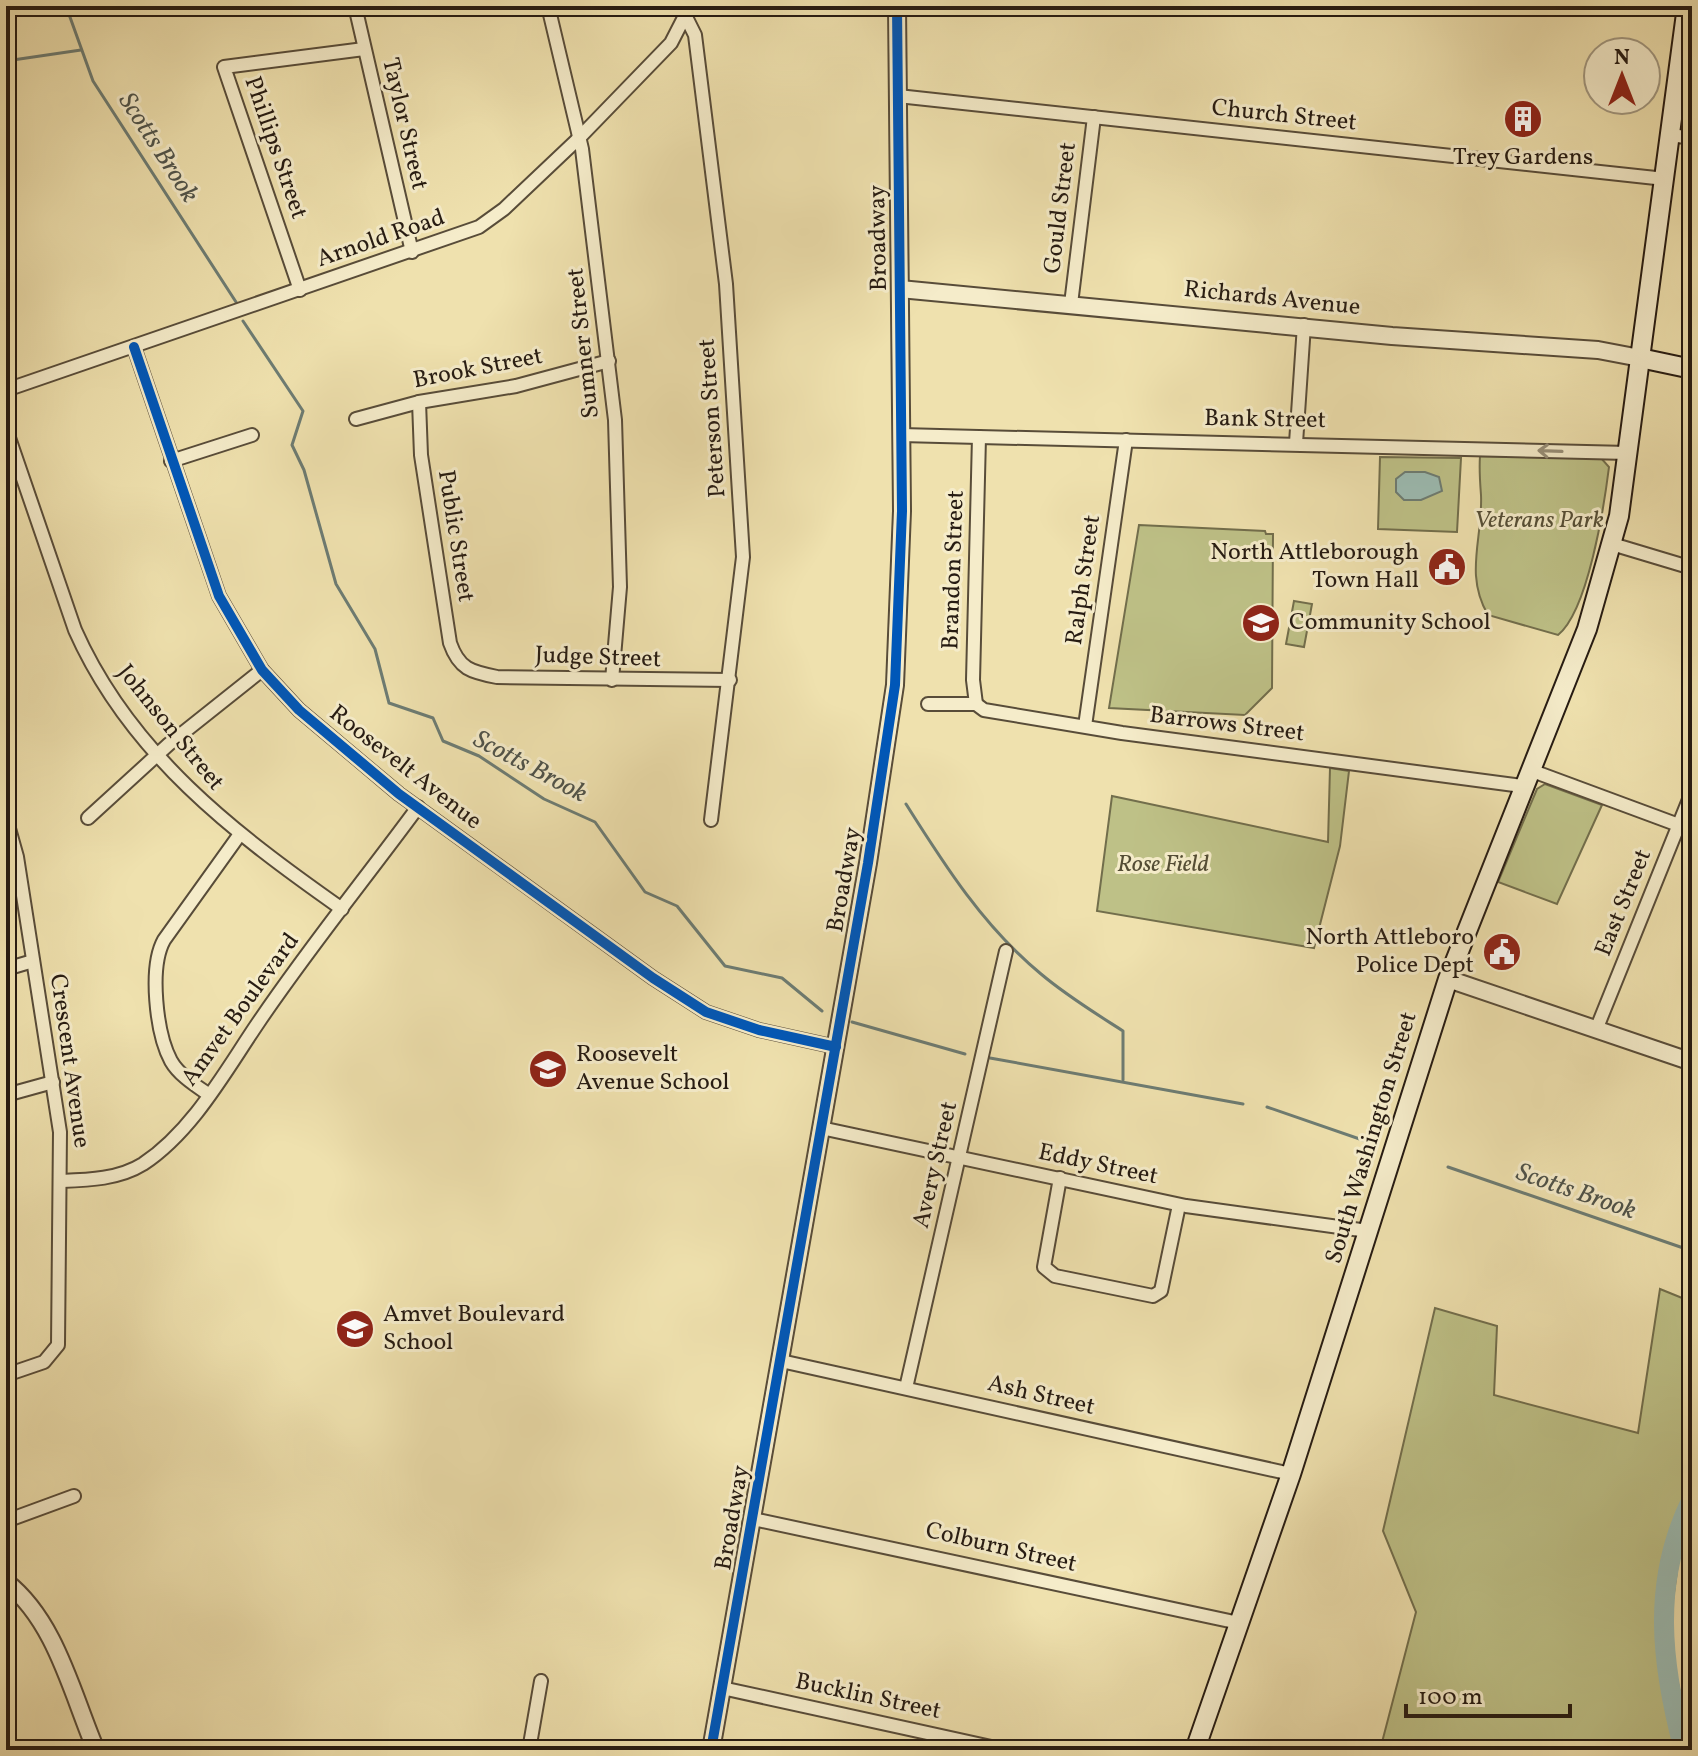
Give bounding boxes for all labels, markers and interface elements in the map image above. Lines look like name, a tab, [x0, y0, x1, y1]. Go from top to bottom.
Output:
north arrow	[1582, 36, 1662, 116]
text: N	[1614, 43, 1630, 74]
street label: Taylor Street	[372, 55, 436, 193]
street label: Phillips Street	[235, 72, 315, 224]
water label: Scotts Brook	[109, 86, 207, 210]
street label: Church Street	[1210, 91, 1358, 141]
building icon: Trey Gardens	[1502, 98, 1544, 140]
street label: Gould Street	[1036, 140, 1086, 276]
place label: Trey Gardens	[1453, 141, 1593, 175]
street label: Broadway	[861, 185, 897, 291]
street label: Arnold Road	[312, 201, 450, 277]
street label: Sumner Street	[559, 266, 609, 420]
street label: Richards Avenue	[1182, 273, 1362, 325]
street label: Peterson Street	[690, 337, 736, 499]
street label: Brook Street	[410, 340, 546, 398]
street label: Bank Street	[1204, 402, 1326, 438]
one-way arrow	[1537, 443, 1564, 458]
street label: Public Street	[428, 468, 482, 604]
street label: Brandon Street	[934, 490, 974, 650]
park label: Veterans Park	[1474, 504, 1604, 538]
street label: Ralph Street	[1058, 513, 1110, 647]
place label: North Attleborough Town Hall	[1210, 536, 1419, 598]
public building icon: North Attleborough Town Hall	[1426, 546, 1468, 588]
school or university icon: Community School	[1240, 602, 1282, 644]
place label: Community School	[1289, 606, 1491, 640]
street label: Judge Street	[534, 639, 662, 677]
street label: Johnson Street	[108, 657, 232, 799]
street label: Roosevelt Avenue	[321, 697, 489, 839]
street label: Barrows Street	[1147, 699, 1307, 751]
water label: Scotts Brook	[467, 722, 593, 812]
street label: Broadway	[819, 825, 871, 935]
street label: East Street	[1587, 844, 1661, 962]
park label: Rose Field	[1117, 848, 1210, 882]
place label: North Attleboro Police Dept	[1305, 921, 1474, 983]
street label: Amvet Boulevard	[174, 926, 308, 1094]
public building icon: North Attleboro Police Dept	[1481, 931, 1523, 973]
street label: Crescent Avenue	[40, 972, 98, 1150]
street label: South Washington Street	[1317, 1008, 1427, 1268]
place label: Roosevelt Avenue School	[576, 1038, 729, 1100]
school or university icon: Roosevelt Avenue School	[527, 1048, 569, 1090]
street label: Avery Street	[905, 1098, 967, 1232]
street label: Eddy Street	[1035, 1136, 1161, 1194]
water label: Scotts Brook	[1511, 1155, 1641, 1229]
place label: Amvet Boulevard School	[383, 1298, 565, 1360]
school or university icon: Amvet Boulevard School	[334, 1308, 376, 1350]
street label: Ash Street	[984, 1367, 1098, 1425]
street label: Broadway	[707, 1463, 759, 1573]
street label: Colburn Street	[922, 1514, 1080, 1582]
street label: Bucklin Street	[792, 1665, 944, 1729]
scale bar	[1406, 1668, 1570, 1718]
text: 100 m	[1418, 1681, 1483, 1715]

